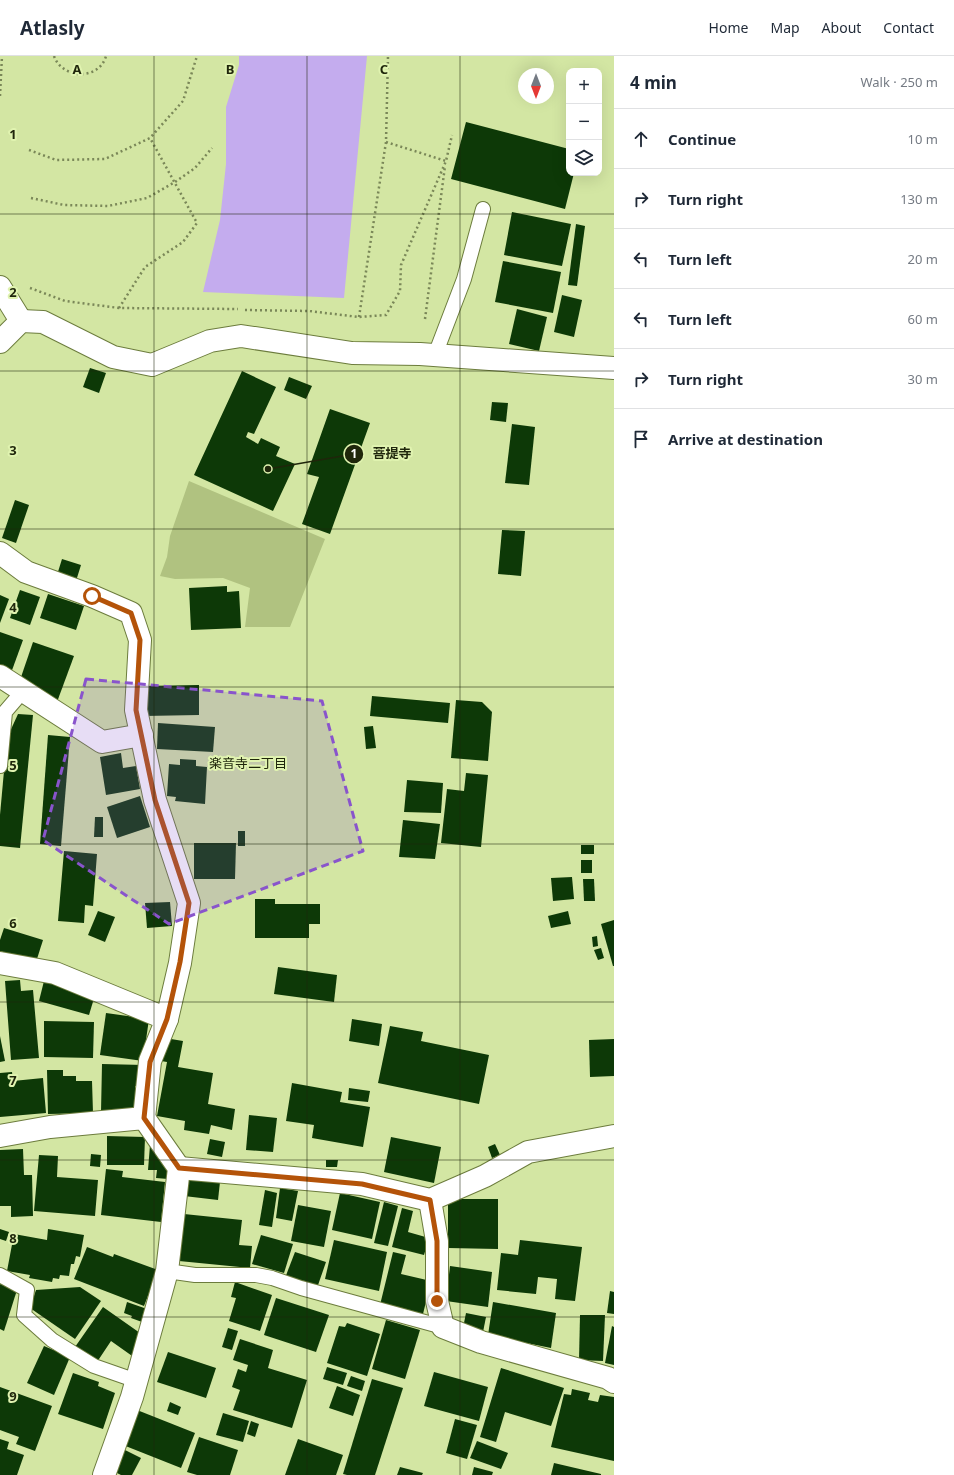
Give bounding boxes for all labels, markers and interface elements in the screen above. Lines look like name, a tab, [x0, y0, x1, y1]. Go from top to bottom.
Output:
text: Atlasly	[20, 15, 85, 41]
text: Home	[709, 18, 748, 37]
text: Map	[770, 18, 800, 37]
text: About	[822, 18, 861, 37]
text: Contact	[883, 18, 934, 37]
text: A	[73, 60, 82, 78]
text: B	[226, 60, 234, 78]
text: C	[380, 60, 388, 78]
north arrow	[518, 68, 554, 104]
map controls	[566, 68, 602, 176]
button: +	[566, 68, 602, 104]
text: 4 min	[630, 71, 677, 94]
text: Walk · 250 m	[860, 73, 938, 91]
button: −	[566, 104, 602, 140]
text: 1	[9, 125, 17, 143]
icon: ahead	[630, 128, 652, 150]
text: Continue	[668, 129, 736, 149]
text: 10 m	[908, 130, 938, 148]
button: layers	[566, 140, 602, 176]
icon: right	[630, 188, 652, 210]
text: Turn right	[668, 189, 743, 209]
text: 130 m	[900, 190, 938, 208]
icon: left	[630, 248, 652, 270]
text: Turn left	[668, 249, 732, 269]
text: 20 m	[908, 250, 938, 268]
text: 2	[9, 283, 17, 301]
icon: left	[630, 308, 652, 330]
text: Turn left	[668, 309, 732, 329]
text: 60 m	[908, 310, 938, 328]
icon: right	[630, 368, 652, 390]
text: Turn right	[668, 369, 743, 389]
text: 30 m	[908, 370, 938, 388]
icon: arrive	[630, 428, 652, 450]
text: Arrive at destination	[668, 429, 823, 449]
text: 3	[9, 441, 17, 459]
callout: 菩提寺	[344, 441, 419, 466]
text: 菩提寺	[372, 444, 412, 462]
text: 1	[351, 445, 357, 462]
route start	[83, 587, 101, 605]
text: 4	[9, 598, 17, 616]
district label: 楽音寺二丁目	[209, 754, 287, 772]
text: 5	[9, 756, 17, 774]
text: 6	[9, 914, 17, 932]
text: 7	[9, 1071, 17, 1089]
text: 8	[9, 1229, 17, 1247]
route end	[428, 1292, 446, 1310]
text: 9	[9, 1387, 17, 1405]

